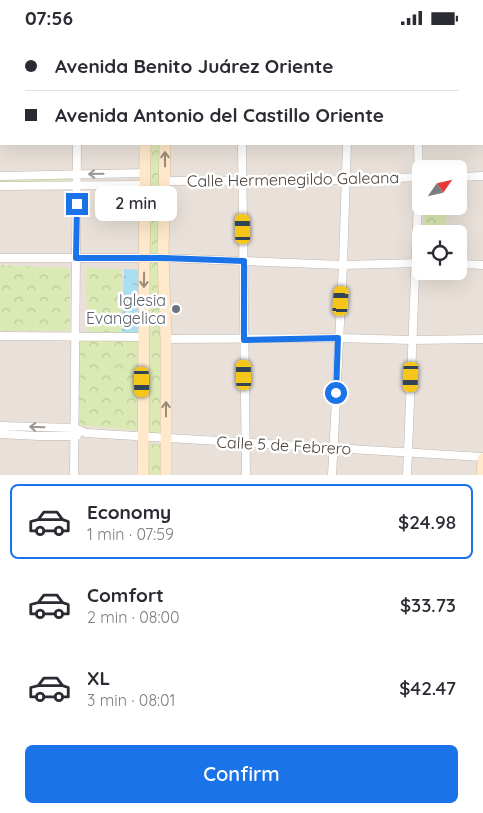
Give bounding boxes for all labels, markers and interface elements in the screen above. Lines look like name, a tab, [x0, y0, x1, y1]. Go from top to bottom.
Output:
text: 07:56	[25, 6, 73, 30]
text: Avenida Benito Juárez Oriente	[55, 54, 333, 78]
text: Avenida Antonio del Castillo Oriente	[55, 103, 384, 127]
one-way arrow	[160, 152, 170, 168]
north arrow	[412, 160, 468, 215]
map controls	[412, 160, 467, 280]
street label: Calle Hermenegildo Galeana	[187, 167, 399, 191]
one-way arrow	[88, 169, 104, 179]
callout: 2 min	[94, 187, 177, 221]
route end	[66, 193, 88, 215]
text: 2 min	[115, 193, 157, 213]
car	[235, 214, 250, 244]
button: locate	[412, 225, 467, 280]
one-way arrow	[140, 272, 149, 288]
car	[332, 286, 349, 316]
place label: Iglesia Evangelica	[86, 290, 166, 328]
marker: Iglesia Evangelica	[170, 303, 182, 315]
car	[236, 360, 251, 390]
car	[402, 362, 419, 392]
car	[134, 367, 149, 397]
route start	[325, 382, 347, 404]
one-way arrow	[161, 402, 171, 418]
one-way arrow	[29, 422, 46, 432]
street label: Calle 5 de Febrero	[216, 431, 352, 459]
icon: car	[27, 499, 72, 544]
text: Economy	[87, 500, 171, 524]
text: $24.98	[398, 510, 456, 534]
text: 1 min · 07:59	[87, 524, 174, 544]
icon: car	[27, 582, 72, 627]
text: Comfort	[87, 583, 164, 607]
text: $33.73	[400, 593, 456, 617]
text: 2 min · 08:00	[87, 607, 180, 627]
icon: car	[27, 665, 72, 710]
text: XL	[87, 666, 110, 690]
text: $42.47	[399, 676, 456, 700]
text: 3 min · 08:01	[87, 690, 175, 710]
button: Confirm	[25, 745, 458, 803]

